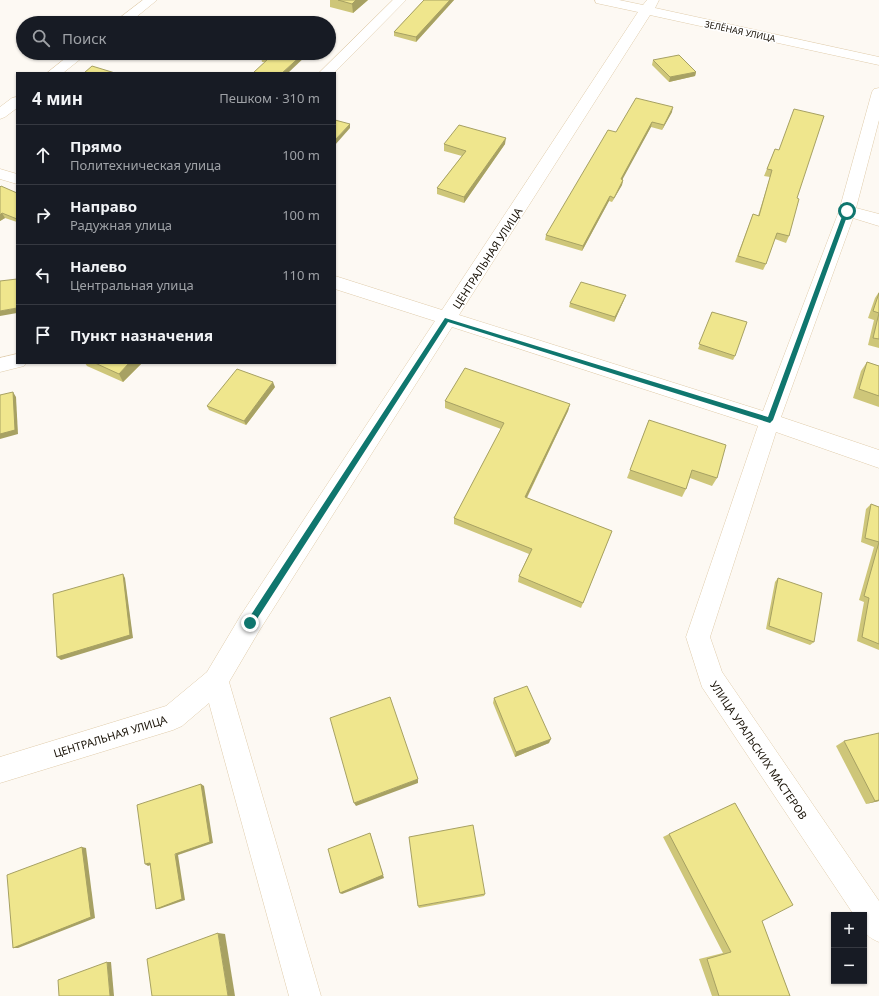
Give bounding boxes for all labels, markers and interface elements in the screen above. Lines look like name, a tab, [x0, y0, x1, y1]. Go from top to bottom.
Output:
search box	[16, 16, 336, 60]
street label: ЗЕЛЁНАЯ УЛИЦА	[703, 17, 777, 45]
icon: search	[30, 27, 52, 49]
text: Поиск	[62, 28, 107, 48]
text: 4 мин	[32, 87, 83, 110]
text: Пешком · 310 m	[219, 89, 320, 107]
text: Прямо	[70, 136, 122, 156]
icon: ahead	[32, 144, 54, 166]
text: 100 m	[282, 146, 320, 164]
text: Политехническая улица	[70, 156, 221, 174]
text: Направо	[70, 196, 137, 216]
route start	[838, 202, 856, 220]
icon: right	[32, 204, 54, 226]
street label: ЦЕНТРАЛЬНАЯ УЛИЦА	[449, 204, 526, 312]
text: 100 m	[282, 206, 320, 224]
text: Радужная улица	[70, 216, 172, 234]
text: Налево	[70, 256, 127, 276]
icon: left	[32, 264, 54, 286]
text: 110 m	[282, 266, 320, 284]
text: Центральная улица	[70, 276, 194, 294]
icon: arrive	[32, 324, 54, 346]
text: Пункт назначения	[70, 325, 213, 345]
route end	[241, 614, 259, 632]
street label: УЛИЦА УРАЛЬСКИХ МАСТЕРОВ	[707, 678, 811, 822]
street label: ЦЕНТРАЛЬНАЯ УЛИЦА	[51, 711, 170, 760]
map controls	[831, 912, 867, 984]
button: +	[831, 912, 867, 948]
button: −	[831, 948, 867, 984]

